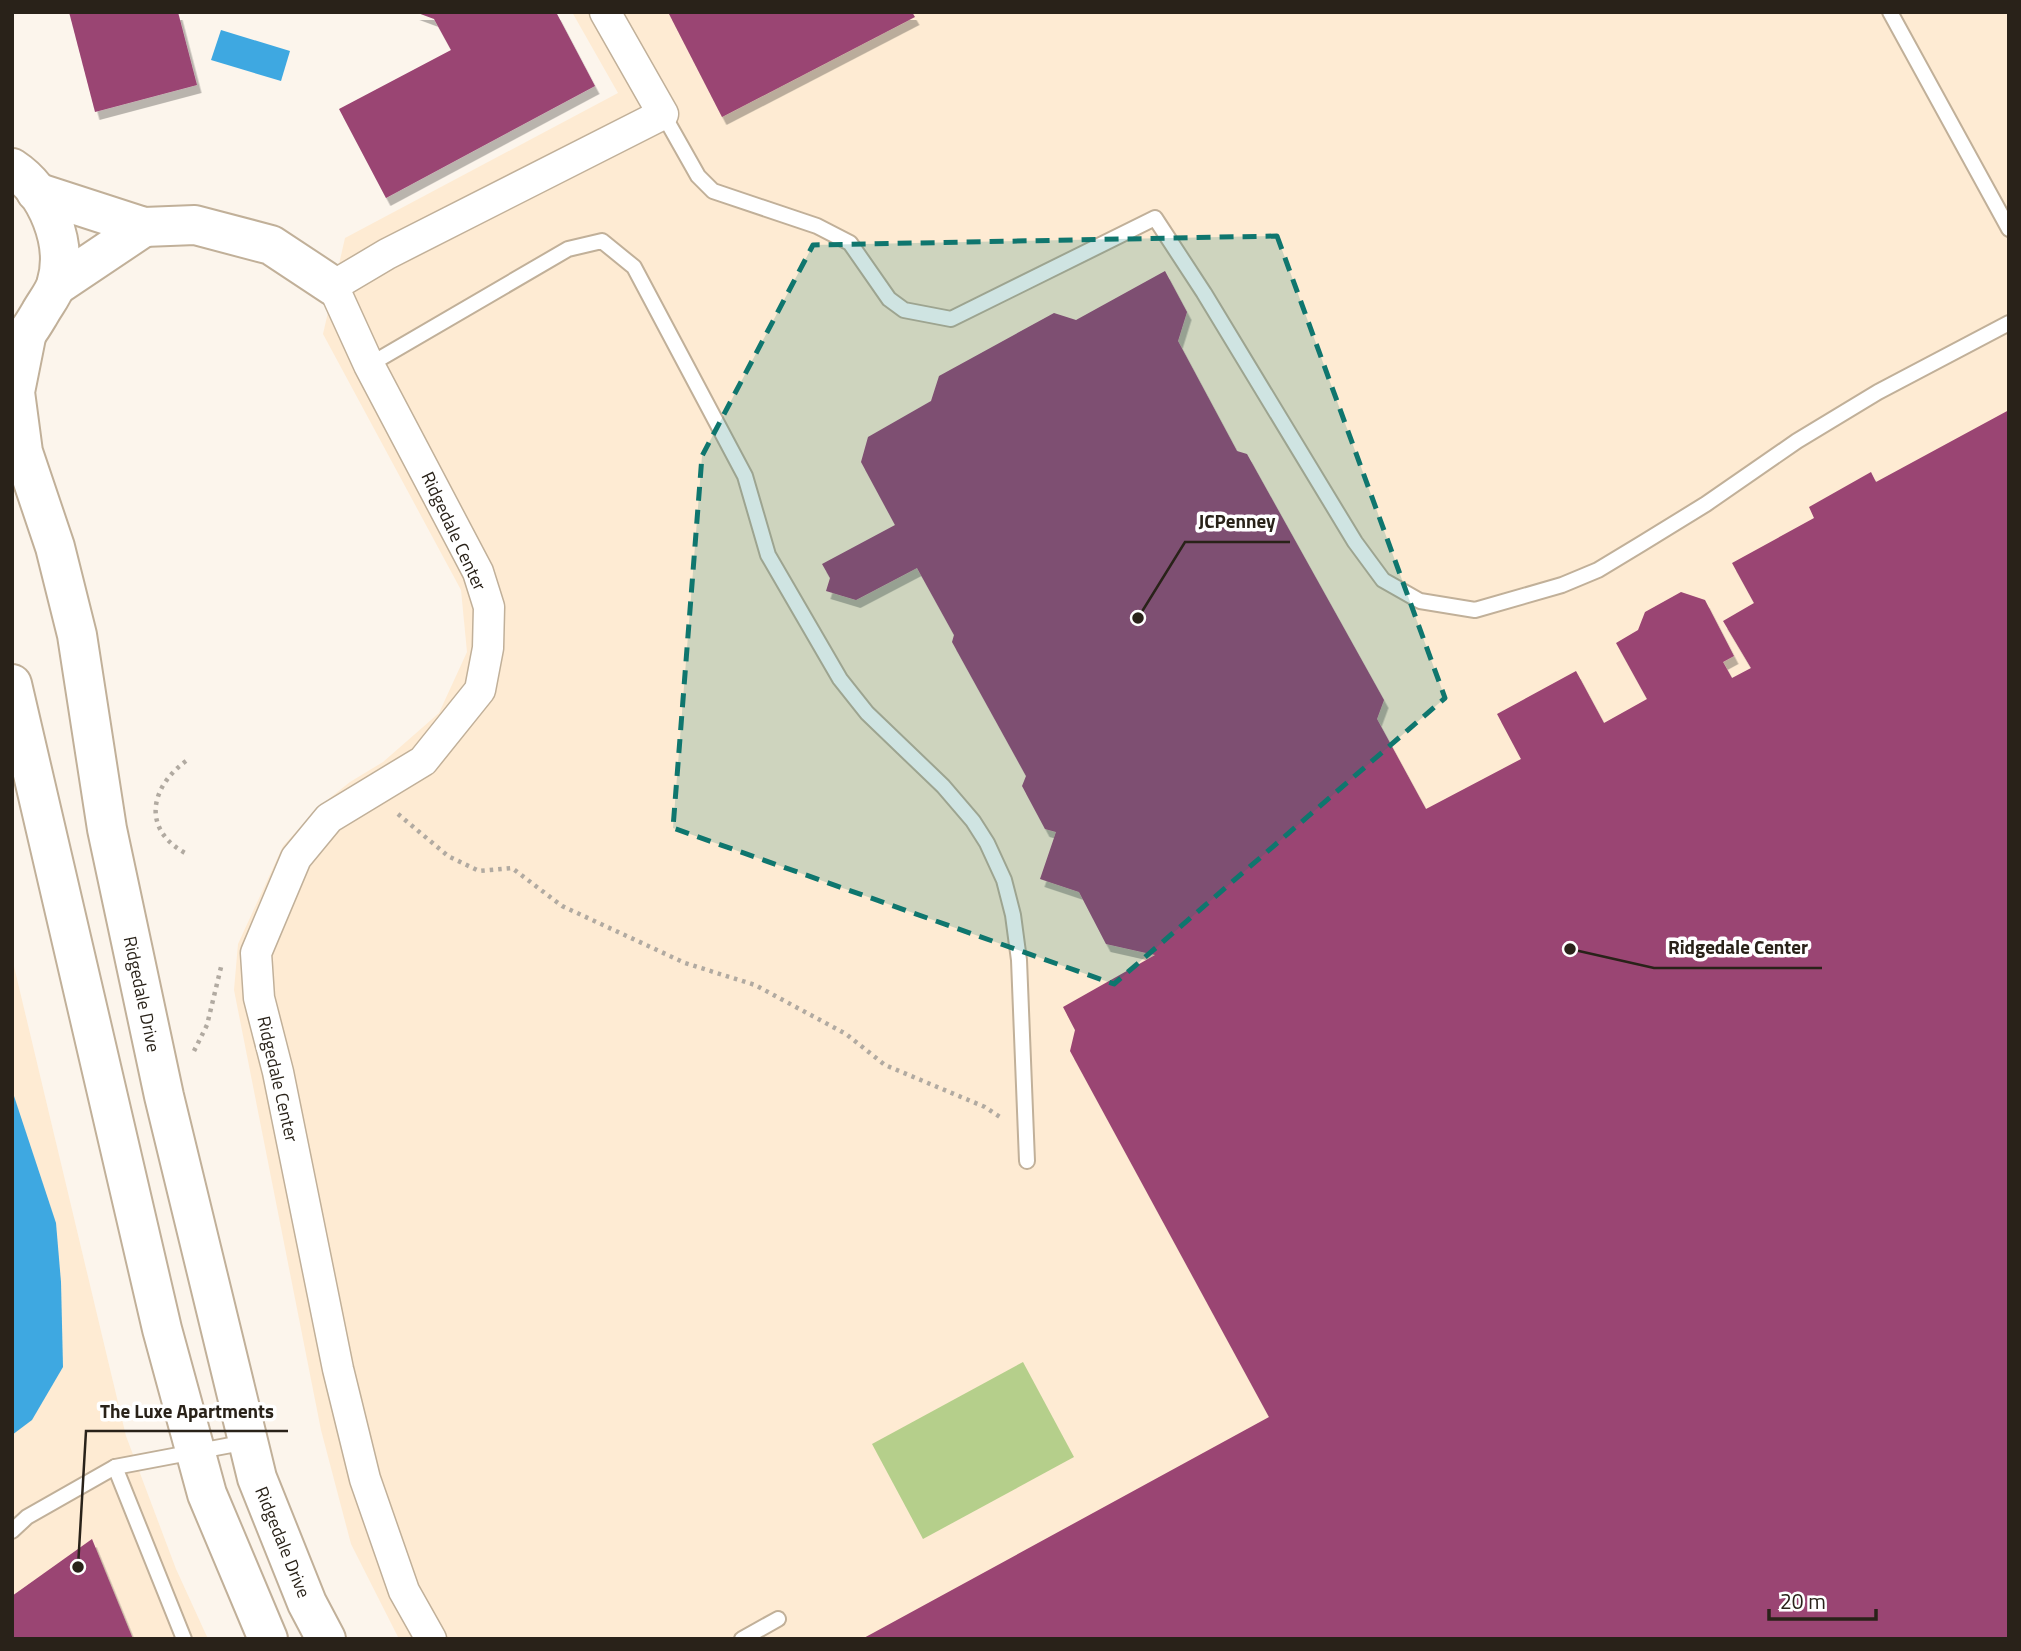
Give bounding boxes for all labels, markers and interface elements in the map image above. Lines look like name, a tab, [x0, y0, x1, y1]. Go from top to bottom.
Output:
street label: Ridgedale Center	[415, 467, 493, 595]
callout: JCPenney	[1185, 502, 1290, 542]
text: JCPenney	[1199, 506, 1276, 535]
callout: Ridgedale Center	[1654, 928, 1822, 968]
text: Ridgedale Center	[1668, 932, 1808, 961]
street label: Ridgedale Drive	[117, 933, 167, 1055]
street label: Ridgedale Center	[250, 1013, 306, 1145]
callout: The Luxe Apartments	[86, 1391, 288, 1431]
text: The Luxe Apartments	[100, 1396, 274, 1425]
street label: Ridgedale Drive	[248, 1482, 318, 1602]
scale bar	[1769, 1578, 1876, 1622]
text: 20 m	[1780, 1585, 1826, 1617]

